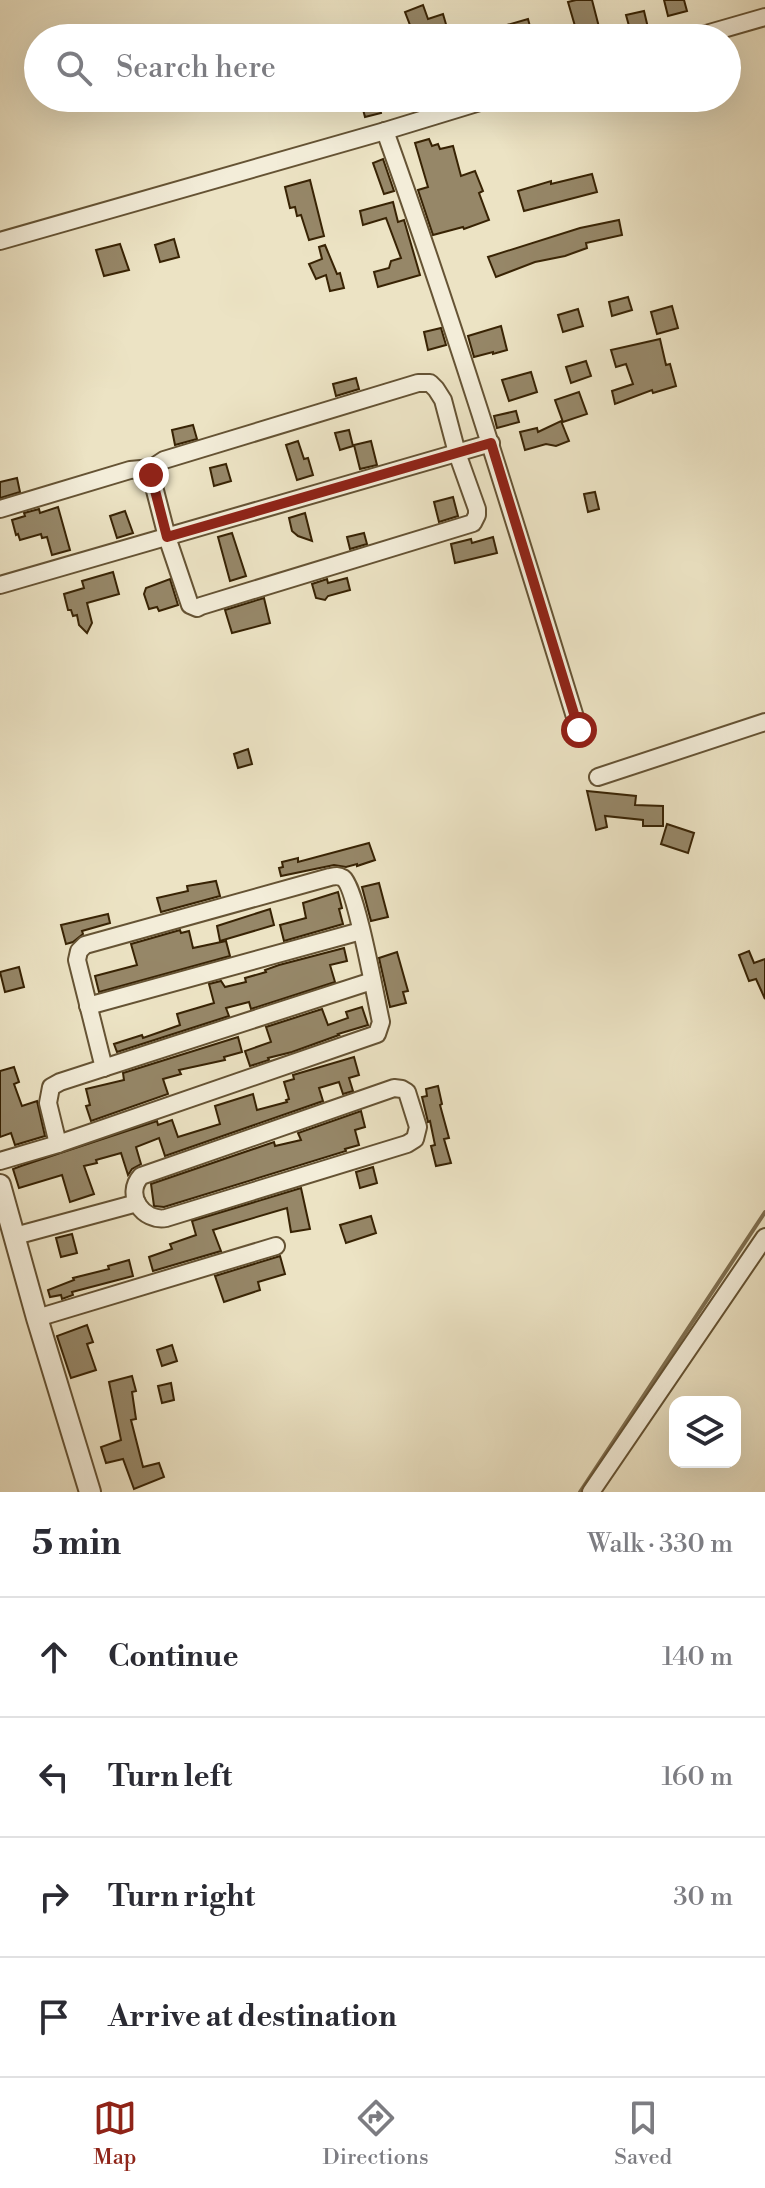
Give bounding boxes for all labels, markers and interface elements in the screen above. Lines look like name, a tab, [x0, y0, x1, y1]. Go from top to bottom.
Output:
search box	[24, 24, 741, 112]
icon: search	[52, 46, 96, 90]
text: Search here	[116, 49, 276, 87]
route end	[133, 457, 169, 493]
route start	[561, 712, 597, 748]
map controls	[669, 1396, 741, 1468]
button: layers	[669, 1396, 741, 1468]
text: 5 min	[32, 1523, 121, 1565]
text: Walk · 330 m	[588, 1528, 733, 1560]
icon: ahead	[32, 1635, 76, 1679]
text: Continue	[108, 1638, 239, 1676]
text: 140 m	[662, 1641, 733, 1673]
icon: left	[32, 1755, 76, 1799]
text: Turn left	[108, 1758, 232, 1796]
text: 160 m	[662, 1761, 733, 1793]
icon: right	[32, 1875, 76, 1919]
text: Turn right	[108, 1878, 255, 1916]
text: 30 m	[673, 1881, 733, 1913]
icon: arrive	[32, 1995, 76, 2039]
text: Arrive at destination	[108, 1998, 397, 2036]
tab: Map	[93, 2096, 137, 2171]
tab: Directions	[323, 2096, 429, 2171]
tab: Saved	[614, 2096, 672, 2171]

